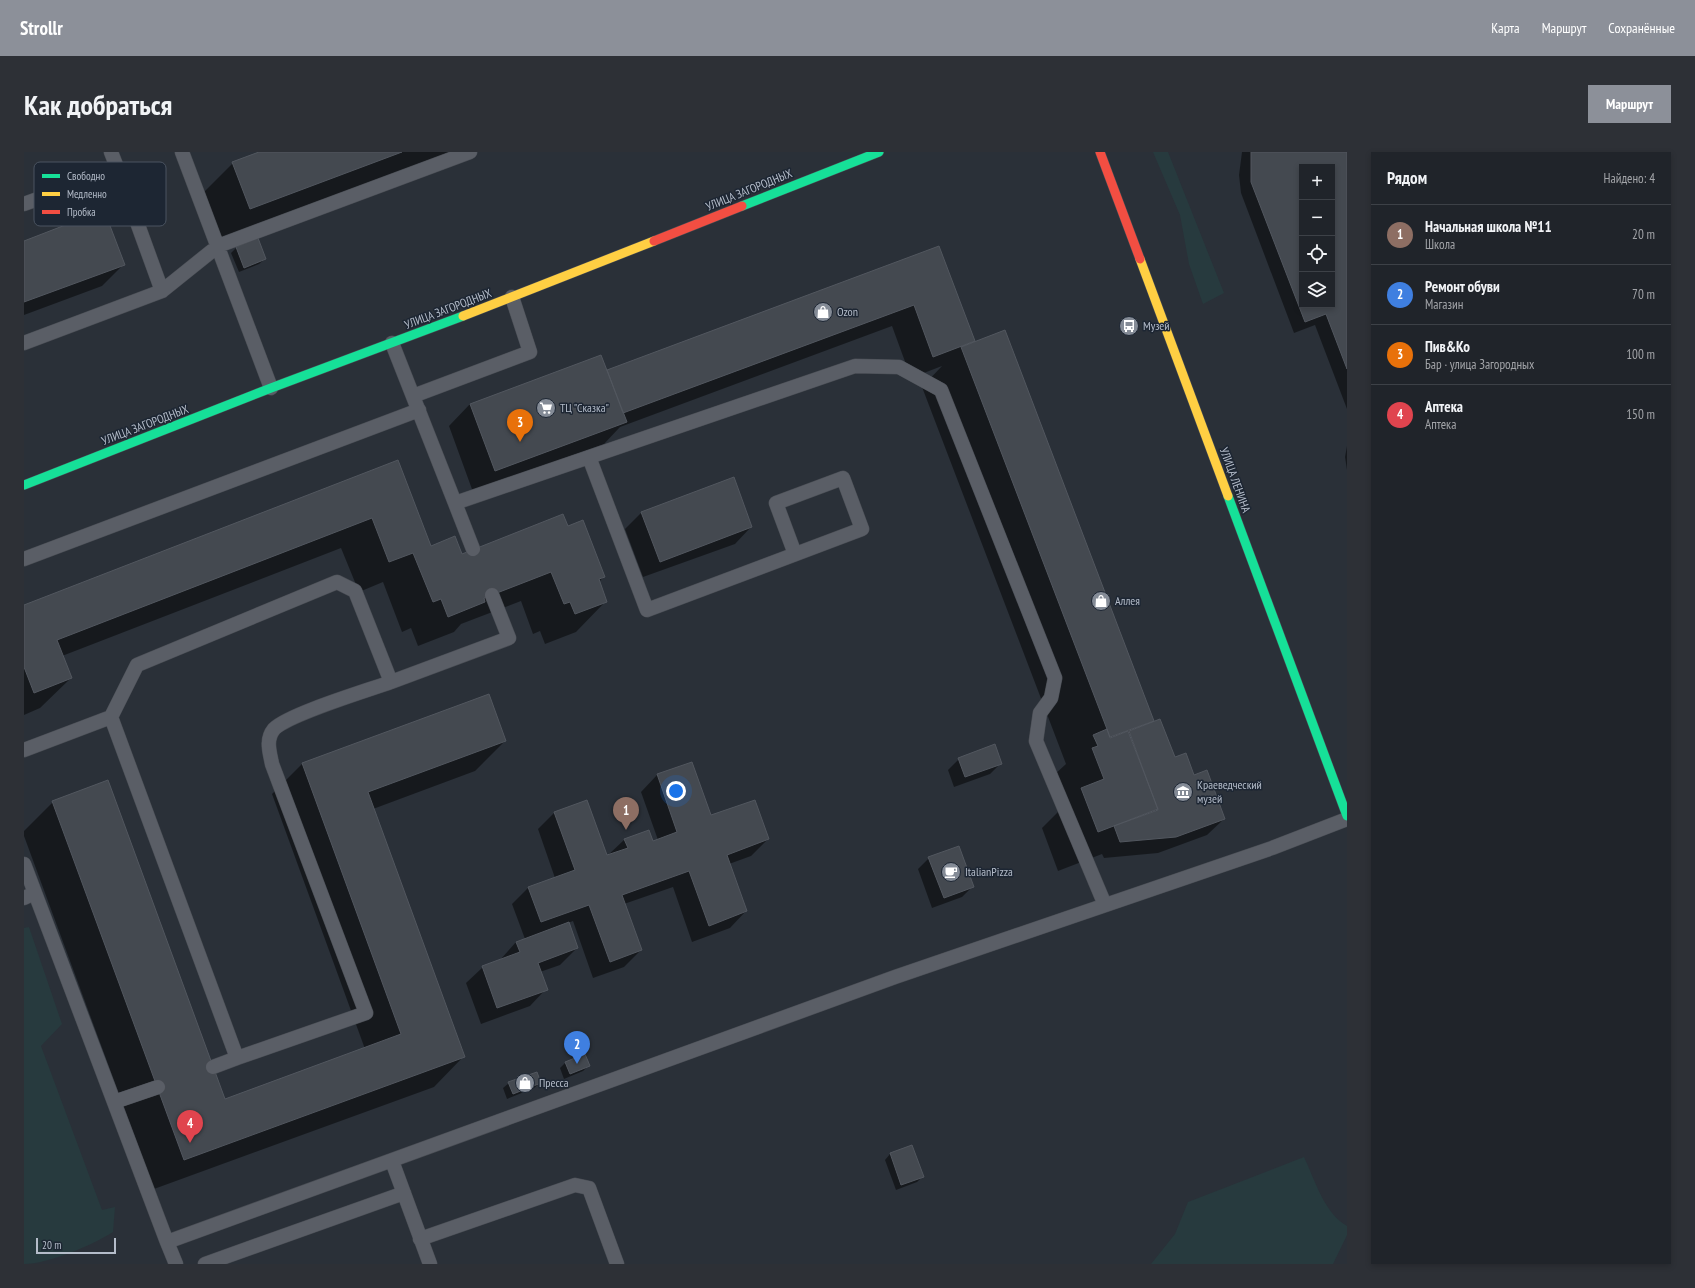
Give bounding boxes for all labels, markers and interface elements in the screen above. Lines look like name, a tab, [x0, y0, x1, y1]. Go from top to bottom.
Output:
text: Strollr	[20, 16, 63, 40]
text: Карта	[1491, 19, 1520, 37]
text: Маршрут	[1542, 19, 1586, 37]
text: Сохранённые	[1608, 19, 1675, 37]
button: Маршрут	[1588, 85, 1671, 123]
text: Как добраться	[24, 86, 172, 123]
legend	[34, 162, 166, 226]
map controls	[1299, 164, 1335, 308]
button: +	[1299, 164, 1335, 200]
street label: УЛИЦА ЗАГОРОДНЫХ	[703, 165, 794, 214]
text: Рядом	[1387, 167, 1427, 189]
text: Свободно	[67, 169, 105, 183]
text: Найдено: 4	[1604, 170, 1655, 187]
text: Медленно	[67, 187, 107, 201]
button: −	[1299, 200, 1335, 236]
text: Пробка	[67, 205, 96, 219]
text: Начальная школа №11	[1425, 217, 1552, 236]
text: 1	[1397, 226, 1403, 243]
text: 20 m	[1632, 226, 1655, 243]
button: locate	[1299, 236, 1335, 272]
text: Школа	[1425, 236, 1455, 253]
button: layers	[1299, 272, 1335, 308]
text: Ремонт обуви	[1425, 277, 1500, 296]
street label: УЛИЦА ЗАГОРОДНЫХ	[402, 285, 493, 332]
text: 2	[1397, 286, 1403, 303]
text: 70 m	[1632, 286, 1655, 303]
text: Магазин	[1425, 296, 1463, 313]
shop icon: Ozon	[812, 301, 834, 323]
place label: Ozon	[837, 304, 858, 319]
bus stop icon: Музей	[1118, 315, 1140, 337]
place label: Музей	[1143, 318, 1170, 333]
text: Пив&Ко	[1425, 337, 1470, 356]
text: 3	[1397, 346, 1403, 363]
text: 100 m	[1626, 346, 1655, 363]
text: Бар · улица Загородных	[1425, 356, 1534, 373]
supermarket icon: ТЦ "Сказка"	[535, 397, 557, 419]
text: Аптека	[1425, 397, 1463, 416]
place label: ТЦ "Сказка"	[560, 400, 609, 415]
street label: УЛИЦА ЗАГОРОДНЫХ	[99, 401, 190, 448]
text: 4	[1397, 406, 1403, 423]
text: 150 m	[1626, 406, 1655, 423]
pin: 3	[507, 409, 533, 442]
text: Аптека	[1425, 416, 1456, 433]
street label: УЛИЦА ЛЕНИНА	[1217, 445, 1254, 515]
shop icon: Аллея	[1090, 590, 1112, 612]
place label: Аллея	[1115, 593, 1140, 608]
place label: Краеведческий музей	[1197, 777, 1262, 806]
your location	[666, 781, 686, 801]
museum icon: Краеведческий музей	[1172, 781, 1194, 803]
pin: 1	[613, 797, 639, 830]
cafe icon: ItalianPizza	[940, 861, 962, 883]
place label: ItalianPizza	[965, 864, 1013, 879]
pin: 2	[564, 1031, 590, 1064]
shop icon: Пресса	[514, 1072, 536, 1094]
place label: Пресса	[539, 1075, 569, 1090]
pin: 4	[177, 1110, 203, 1143]
scale bar	[36, 1236, 116, 1255]
text: 20 m	[42, 1238, 61, 1252]

